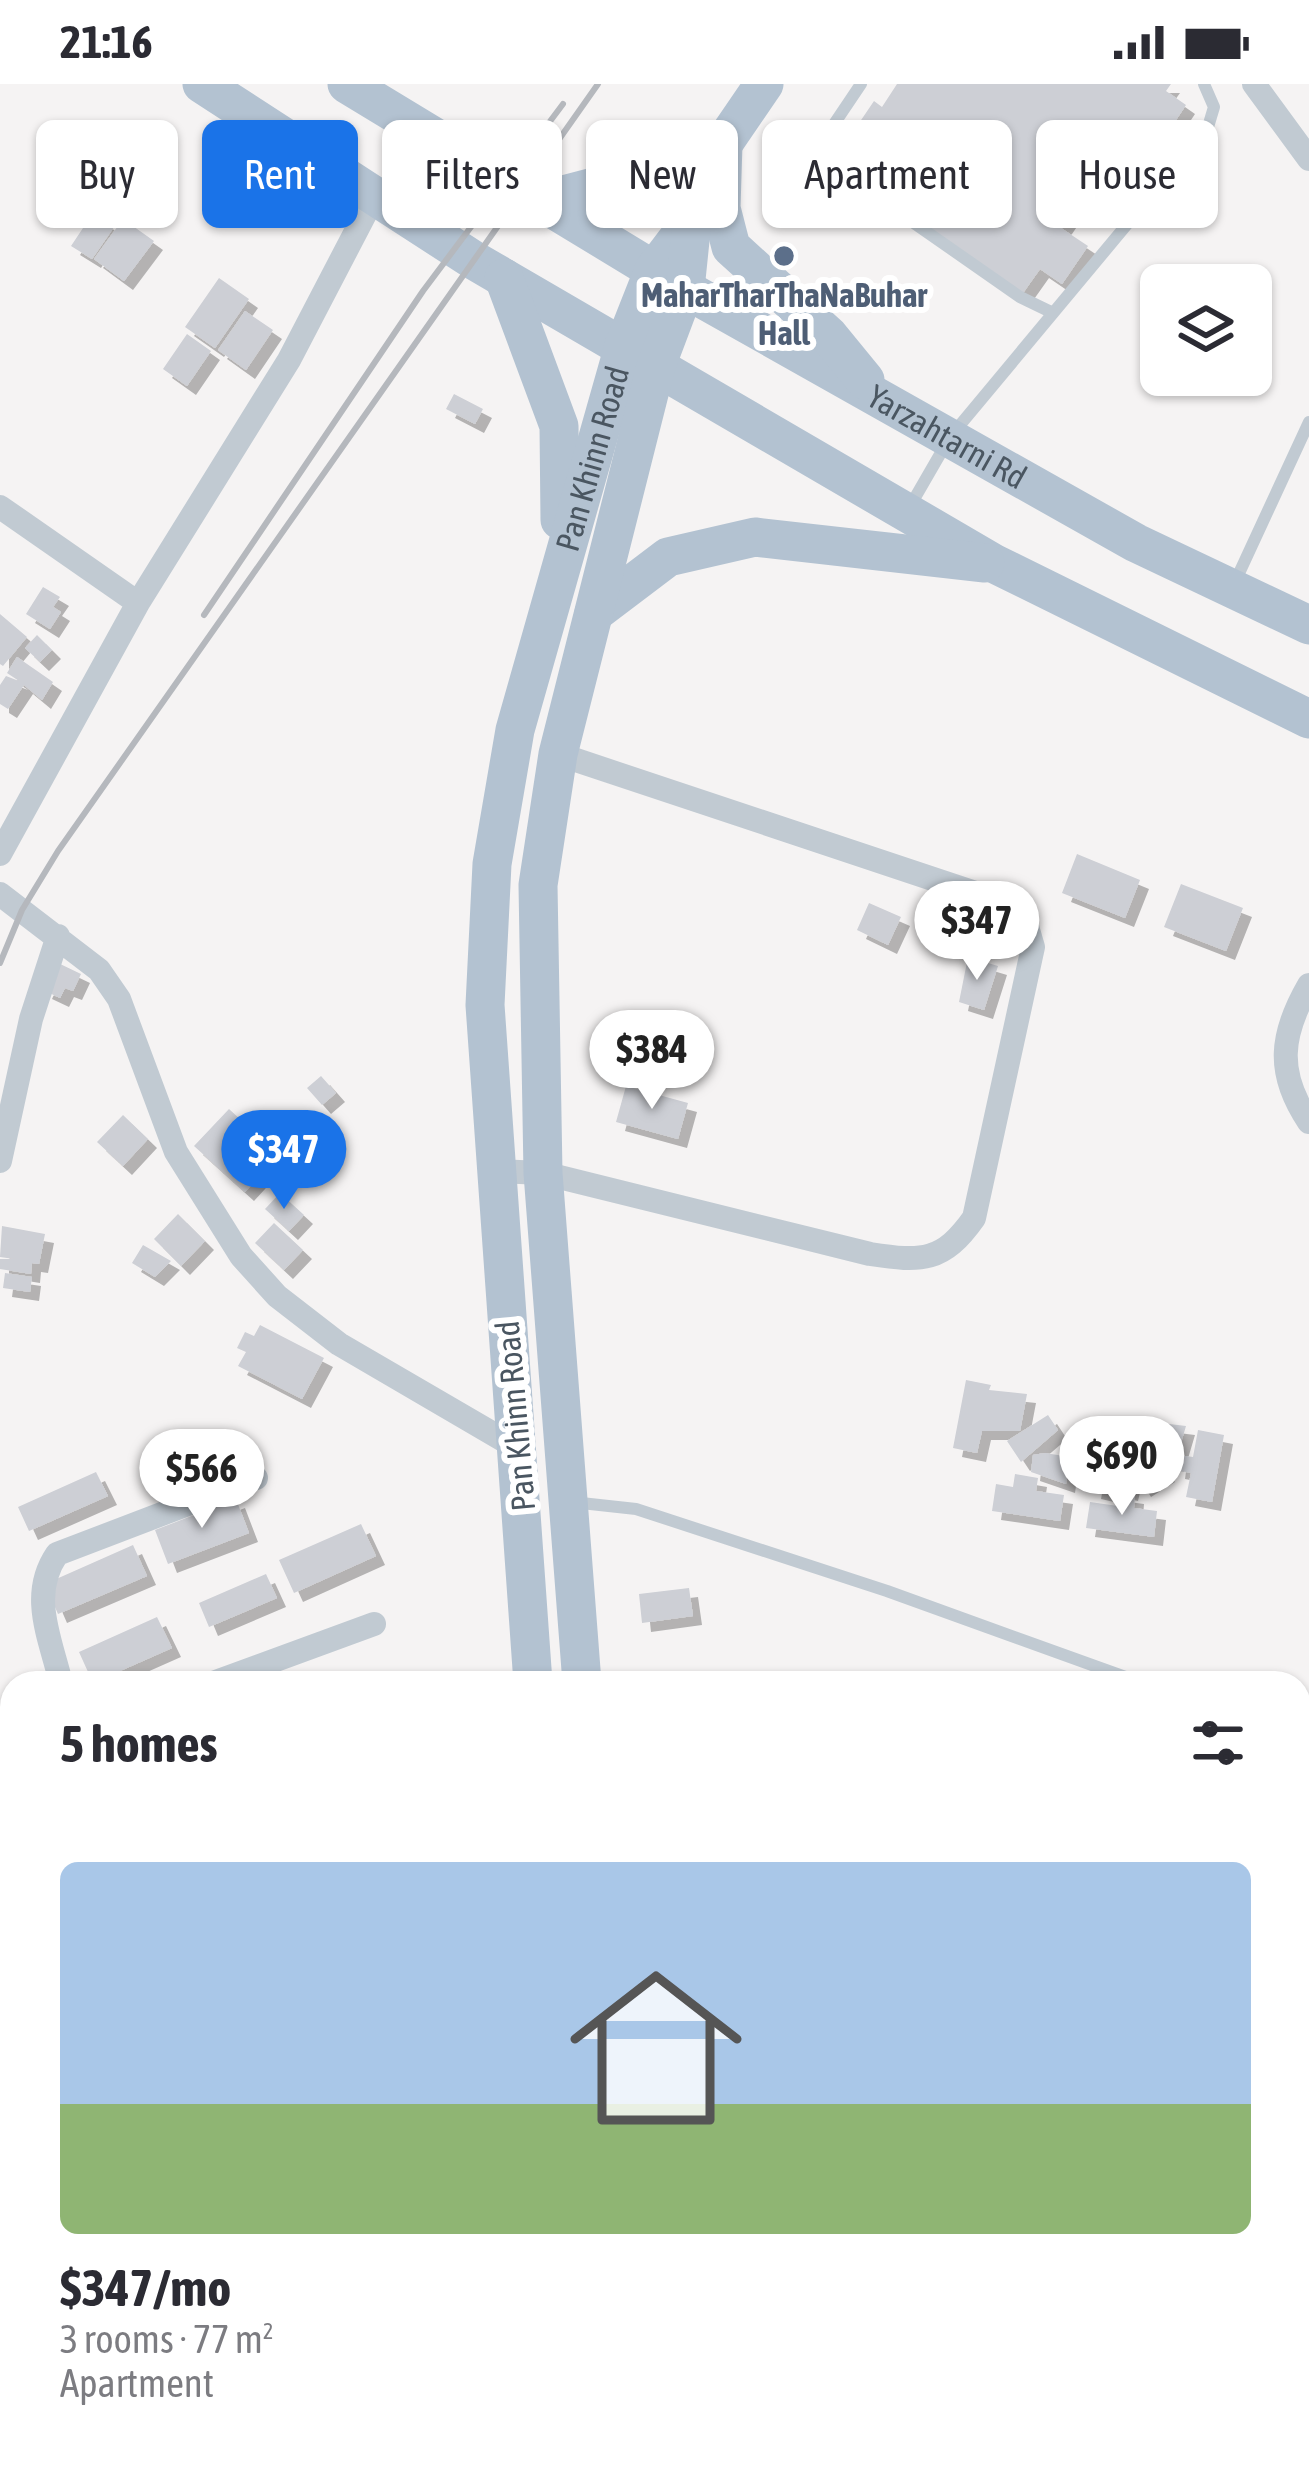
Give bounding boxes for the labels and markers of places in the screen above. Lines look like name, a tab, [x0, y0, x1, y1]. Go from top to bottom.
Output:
marker: MaharTharThaNaBuhar Hall	[771, 243, 797, 269]
place label: MaharTharThaNaBuhar Hall	[641, 276, 928, 352]
pin: $347	[906, 881, 1048, 983]
pin: $384	[581, 1010, 723, 1112]
pin: $347	[213, 1110, 355, 1212]
pin: $690	[1051, 1416, 1193, 1518]
pin: $566	[131, 1429, 273, 1531]

